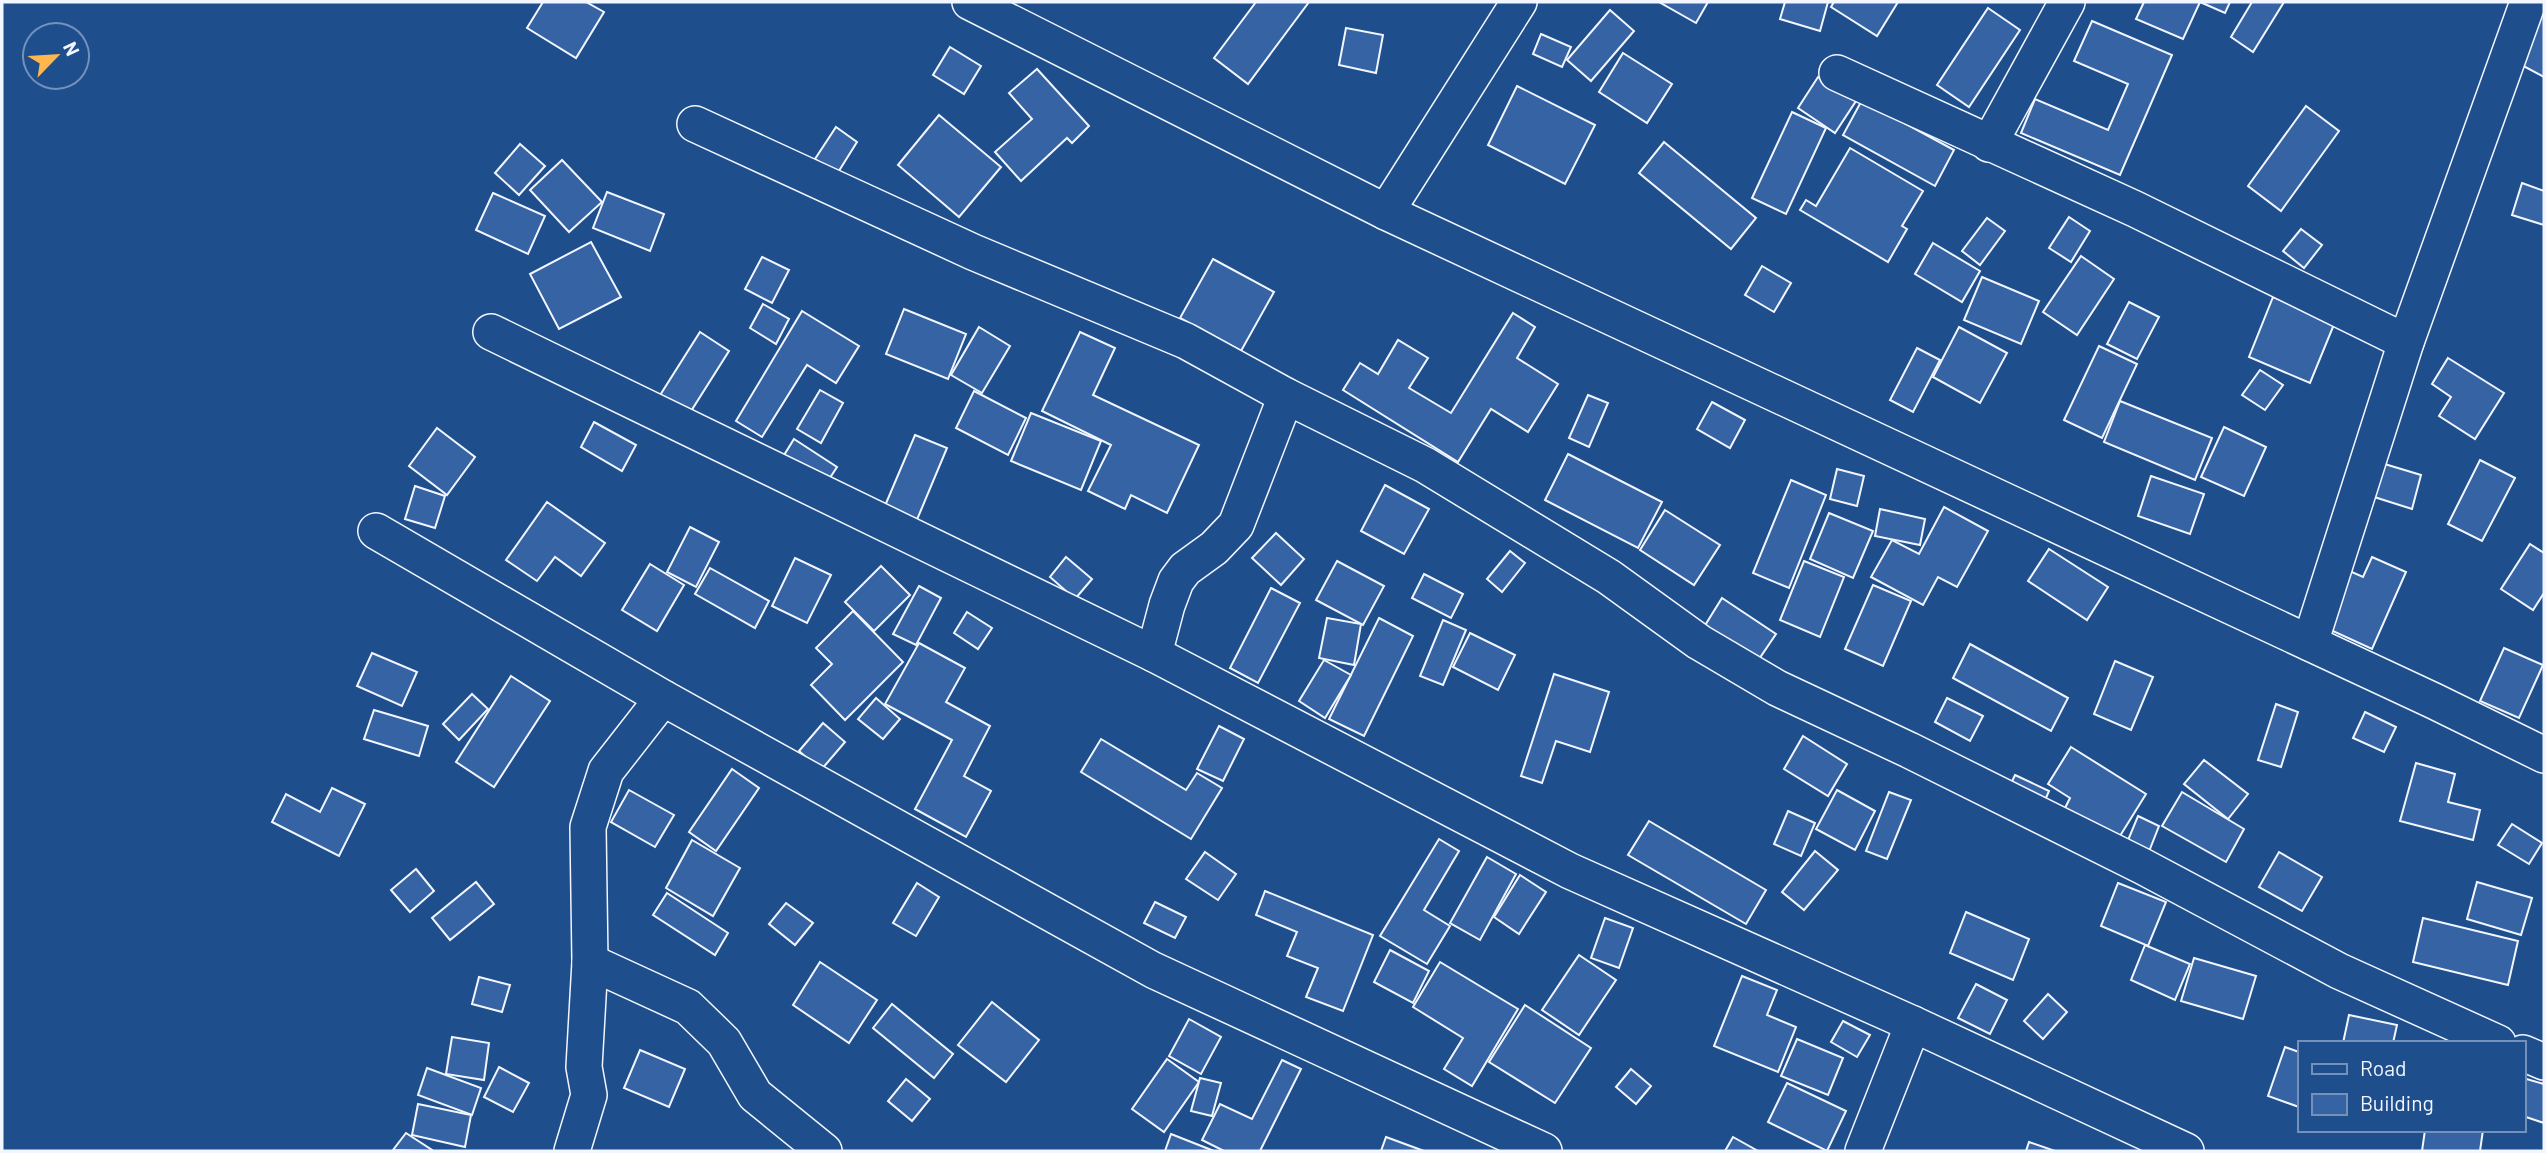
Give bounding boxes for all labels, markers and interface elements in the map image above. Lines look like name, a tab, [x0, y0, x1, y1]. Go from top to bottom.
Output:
north arrow	[21, 21, 91, 91]
text: N	[59, 38, 85, 59]
legend	[2298, 1041, 2525, 1132]
text: Road	[2360, 1055, 2406, 1080]
text: Building	[2360, 1090, 2434, 1115]

